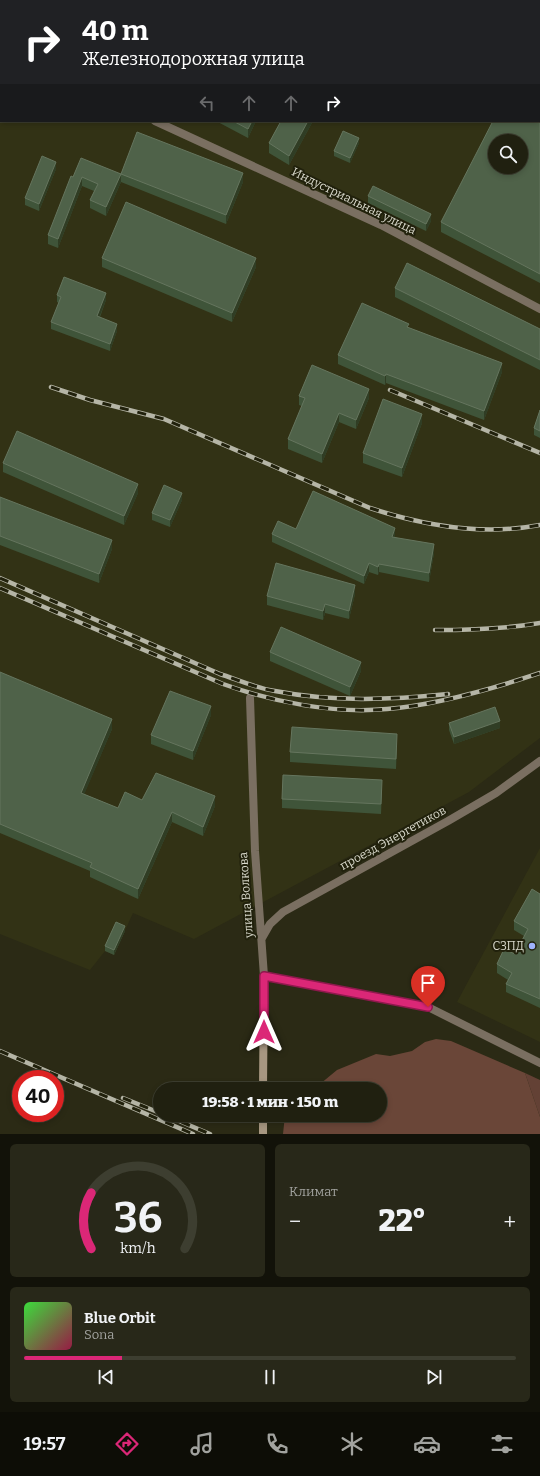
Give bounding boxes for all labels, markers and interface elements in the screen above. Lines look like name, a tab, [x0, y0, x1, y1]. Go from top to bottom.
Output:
text: 40 m	[82, 14, 149, 47]
icon: right	[16, 16, 68, 68]
text: Железнодорожная улица	[82, 48, 305, 70]
icon: left	[196, 92, 218, 114]
icon: ahead	[238, 92, 260, 114]
icon: ahead	[280, 92, 302, 114]
icon: right	[322, 92, 344, 114]
map controls	[488, 134, 528, 174]
button: search	[488, 134, 528, 174]
street label: Индустриальная улица	[289, 165, 419, 237]
street label: проезд Энергетиков	[338, 803, 449, 873]
street label: улица Волкова	[236, 851, 256, 939]
place label: СЗПД	[492, 939, 524, 953]
marker: СЗПД	[527, 941, 537, 951]
pin	[411, 966, 445, 1007]
icon: arrive	[417, 972, 439, 994]
position arrow	[243, 1011, 285, 1053]
speed limit sign: 40	[12, 1070, 64, 1122]
text: 19:58 · 1 мин · 150 m	[202, 1093, 338, 1111]
text: Климат	[289, 1184, 338, 1199]
text: 36	[113, 1192, 162, 1242]
text: 22°	[379, 1203, 426, 1239]
text: −	[289, 1208, 301, 1235]
text: +	[503, 1208, 516, 1235]
text: km/h	[120, 1239, 155, 1256]
text: Blue Orbit	[84, 1309, 156, 1327]
text: Sona	[84, 1327, 114, 1342]
icon: previous	[95, 1366, 117, 1388]
icon: pause	[259, 1366, 281, 1388]
icon: next	[423, 1366, 445, 1388]
icon: directions	[113, 1430, 141, 1458]
icon: music	[188, 1430, 216, 1458]
icon: phone	[263, 1430, 291, 1458]
icon: climate	[338, 1430, 366, 1458]
icon: car	[413, 1430, 441, 1458]
icon: filters	[488, 1430, 516, 1458]
text: 19:57	[24, 1433, 65, 1455]

